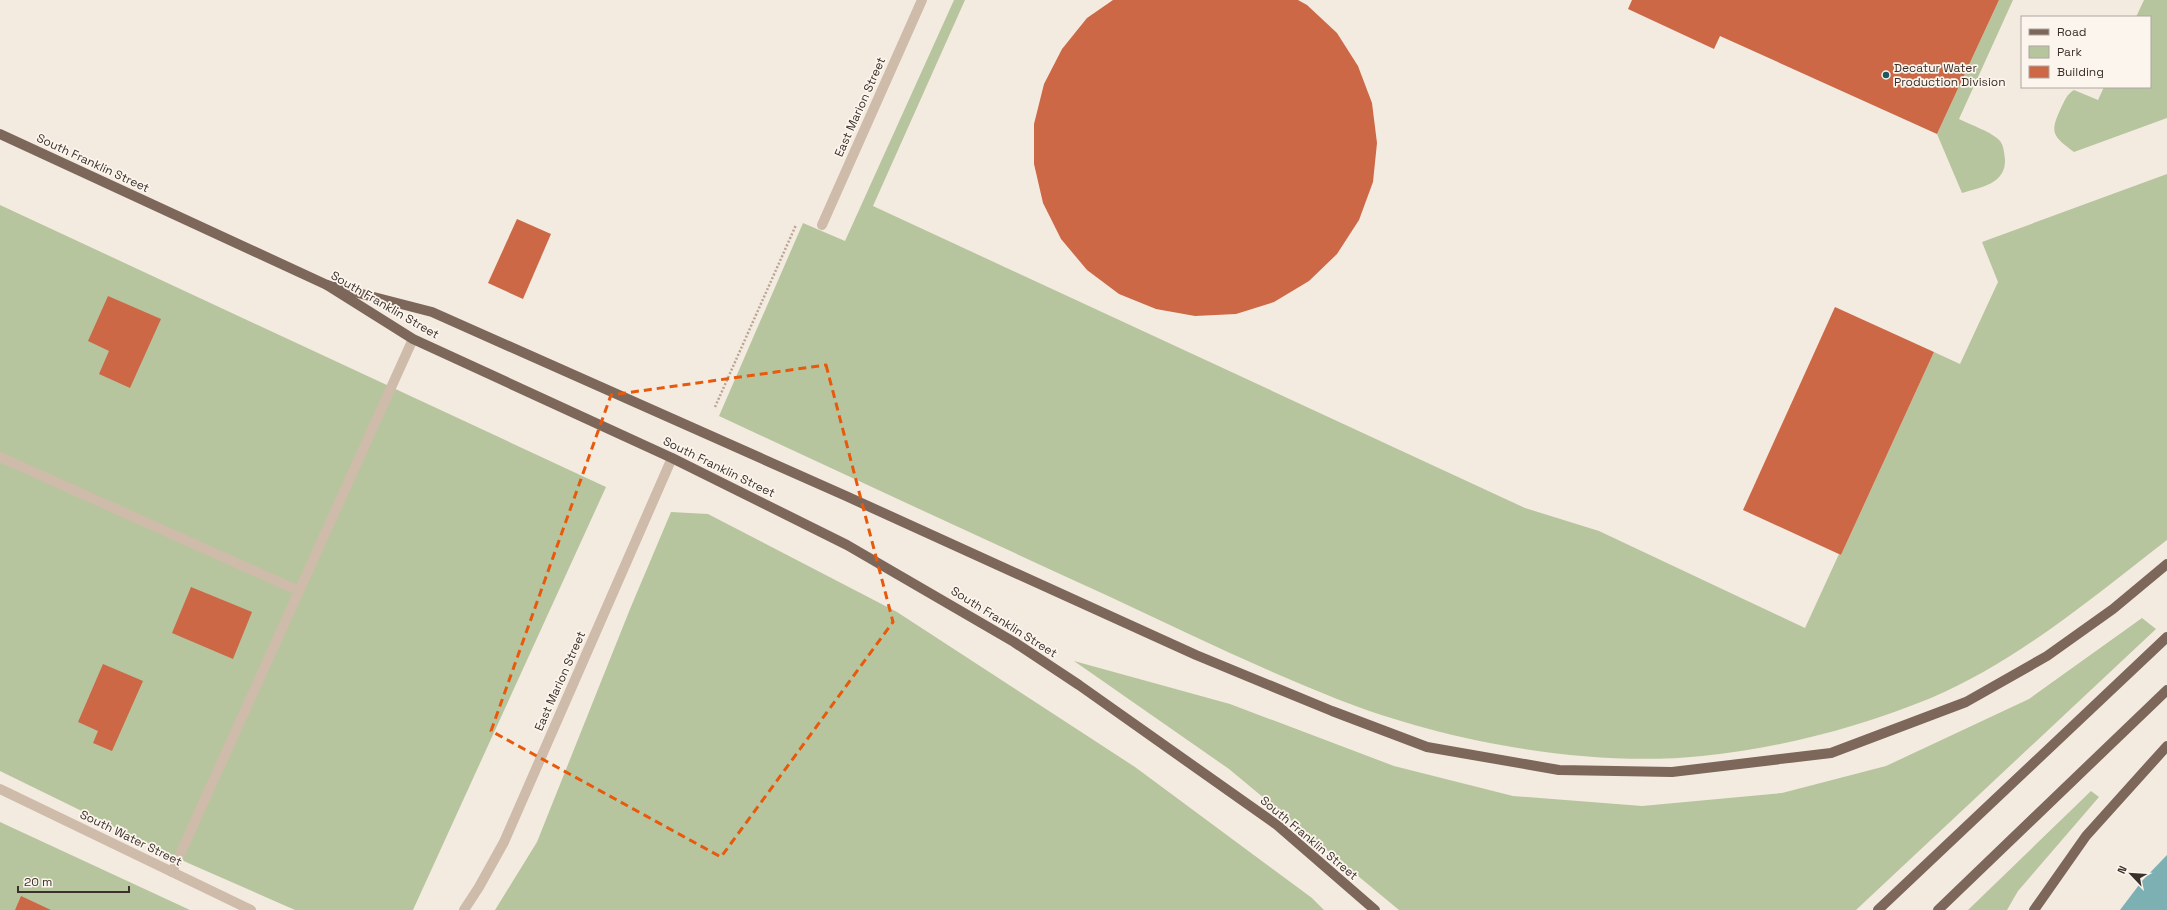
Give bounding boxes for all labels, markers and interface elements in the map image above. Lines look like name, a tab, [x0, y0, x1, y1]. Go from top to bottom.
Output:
legend	[2021, 16, 2151, 88]
text: Road	[2057, 24, 2086, 40]
text: Park	[2057, 44, 2082, 60]
street label: East Marion Street	[831, 55, 889, 159]
place label: Decatur Water Production Division	[1894, 60, 2006, 90]
text: Building	[2057, 64, 2104, 80]
marker: Decatur Water Production Division	[1881, 70, 1891, 80]
street label: South Franklin Street	[34, 130, 152, 196]
street label: South Franklin Street	[328, 267, 442, 343]
street label: South Franklin Street	[660, 433, 778, 501]
street label: South Franklin Street	[948, 583, 1060, 661]
street label: East Marion Street	[531, 629, 589, 733]
street label: South Franklin Street	[1257, 792, 1361, 884]
street label: South Water Street	[77, 806, 185, 870]
north arrow	[2111, 854, 2151, 894]
text: N	[2114, 863, 2130, 876]
scale bar	[18, 868, 129, 894]
text: 20 m	[24, 874, 52, 890]

